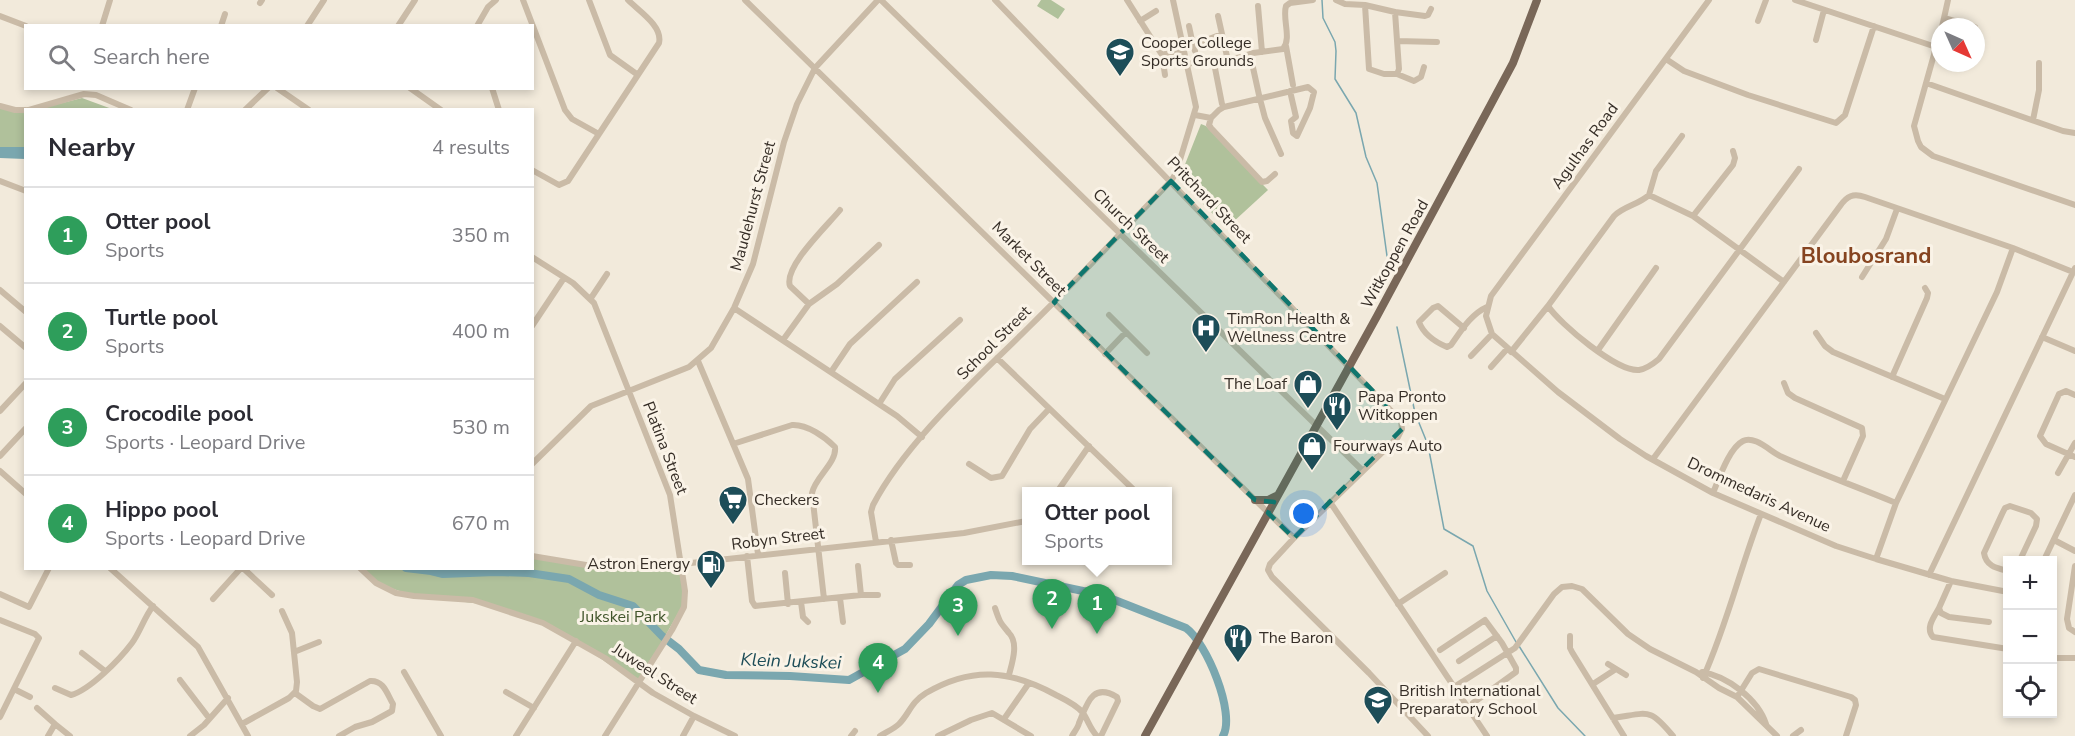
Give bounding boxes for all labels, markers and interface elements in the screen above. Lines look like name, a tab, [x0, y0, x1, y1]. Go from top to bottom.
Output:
north arrow	[1931, 18, 1985, 72]
search box	[24, 24, 534, 90]
place label: Cooper College Sports Grounds	[1141, 32, 1254, 72]
school or university icon: Cooper College Sports Grounds	[1104, 36, 1136, 78]
icon: search	[45, 41, 78, 74]
text: Search here	[93, 42, 210, 72]
street label: Agulhas Road	[1546, 99, 1624, 193]
text: Nearby	[48, 130, 135, 165]
text: 4 results	[432, 134, 510, 161]
street label: Maudehurst Street	[725, 138, 781, 273]
street label: Pritchard Street	[1162, 152, 1256, 248]
street label: Church Street	[1088, 184, 1174, 268]
street label: Witkoppen Road	[1356, 196, 1434, 312]
text: Otter pool	[105, 207, 211, 237]
street label: Market Street	[987, 217, 1072, 302]
text: 1	[62, 222, 74, 249]
text: 350 m	[452, 222, 510, 249]
text: Sports	[105, 237, 164, 264]
district label: Bloubosrand	[1801, 241, 1931, 271]
street label: School Street	[952, 301, 1036, 385]
text: Turtle pool	[105, 303, 218, 333]
place label: TimRon Health & Wellness Centre	[1227, 308, 1350, 348]
hospital icon: TimRon Health & Wellness Centre	[1190, 312, 1222, 354]
text: 2	[62, 318, 74, 345]
text: 400 m	[452, 318, 510, 345]
text: Sports	[105, 333, 164, 360]
shop icon: The Loaf	[1292, 368, 1324, 410]
place label: The Loaf	[1224, 373, 1288, 395]
place label: Papa Pronto Witkoppen	[1358, 386, 1446, 426]
restaurant icon: Papa Pronto Witkoppen	[1321, 390, 1353, 432]
street label: Platina Street	[637, 398, 693, 498]
text: Crocodile pool	[105, 399, 253, 429]
text: 3	[62, 414, 74, 441]
text: 530 m	[452, 414, 510, 441]
text: Sports · Leopard Drive	[105, 429, 305, 456]
shop icon: Fourways Auto	[1296, 430, 1328, 472]
place label: Fourways Auto	[1333, 435, 1442, 457]
street label: Drommedaris Avenue	[1684, 452, 1834, 538]
supermarket icon: Checkers	[717, 484, 749, 526]
popup	[1022, 487, 1172, 565]
place label: Checkers	[754, 489, 819, 511]
text: Hippo pool	[105, 495, 218, 525]
text: Otter pool	[1044, 498, 1150, 528]
your location	[1289, 499, 1318, 528]
text: 4	[62, 510, 74, 537]
text: 670 m	[452, 510, 510, 537]
street label: Robyn Street	[730, 522, 826, 556]
text: Sports · Leopard Drive	[105, 525, 305, 552]
text: Sports	[1044, 528, 1104, 555]
fuel station icon: Astron Energy	[695, 548, 727, 590]
place label: Astron Energy	[587, 553, 691, 575]
map controls	[2003, 556, 2057, 718]
button: +	[2003, 556, 2057, 610]
pin: 2	[1032, 580, 1072, 629]
pin: 1	[1078, 584, 1116, 634]
pin: 3	[938, 586, 978, 636]
park label: Jukskei Park	[579, 606, 667, 628]
button: −	[2003, 610, 2057, 664]
restaurant icon: The Baron	[1222, 622, 1254, 664]
place label: The Baron	[1259, 627, 1333, 649]
street label: Juweel Street	[607, 638, 702, 710]
pin: 4	[858, 644, 898, 693]
water label: Klein Jukskei	[740, 647, 843, 675]
button: locate	[2003, 664, 2057, 718]
place label: British International Preparatory School	[1399, 680, 1541, 720]
school or university icon: British International Preparatory School	[1362, 684, 1394, 726]

